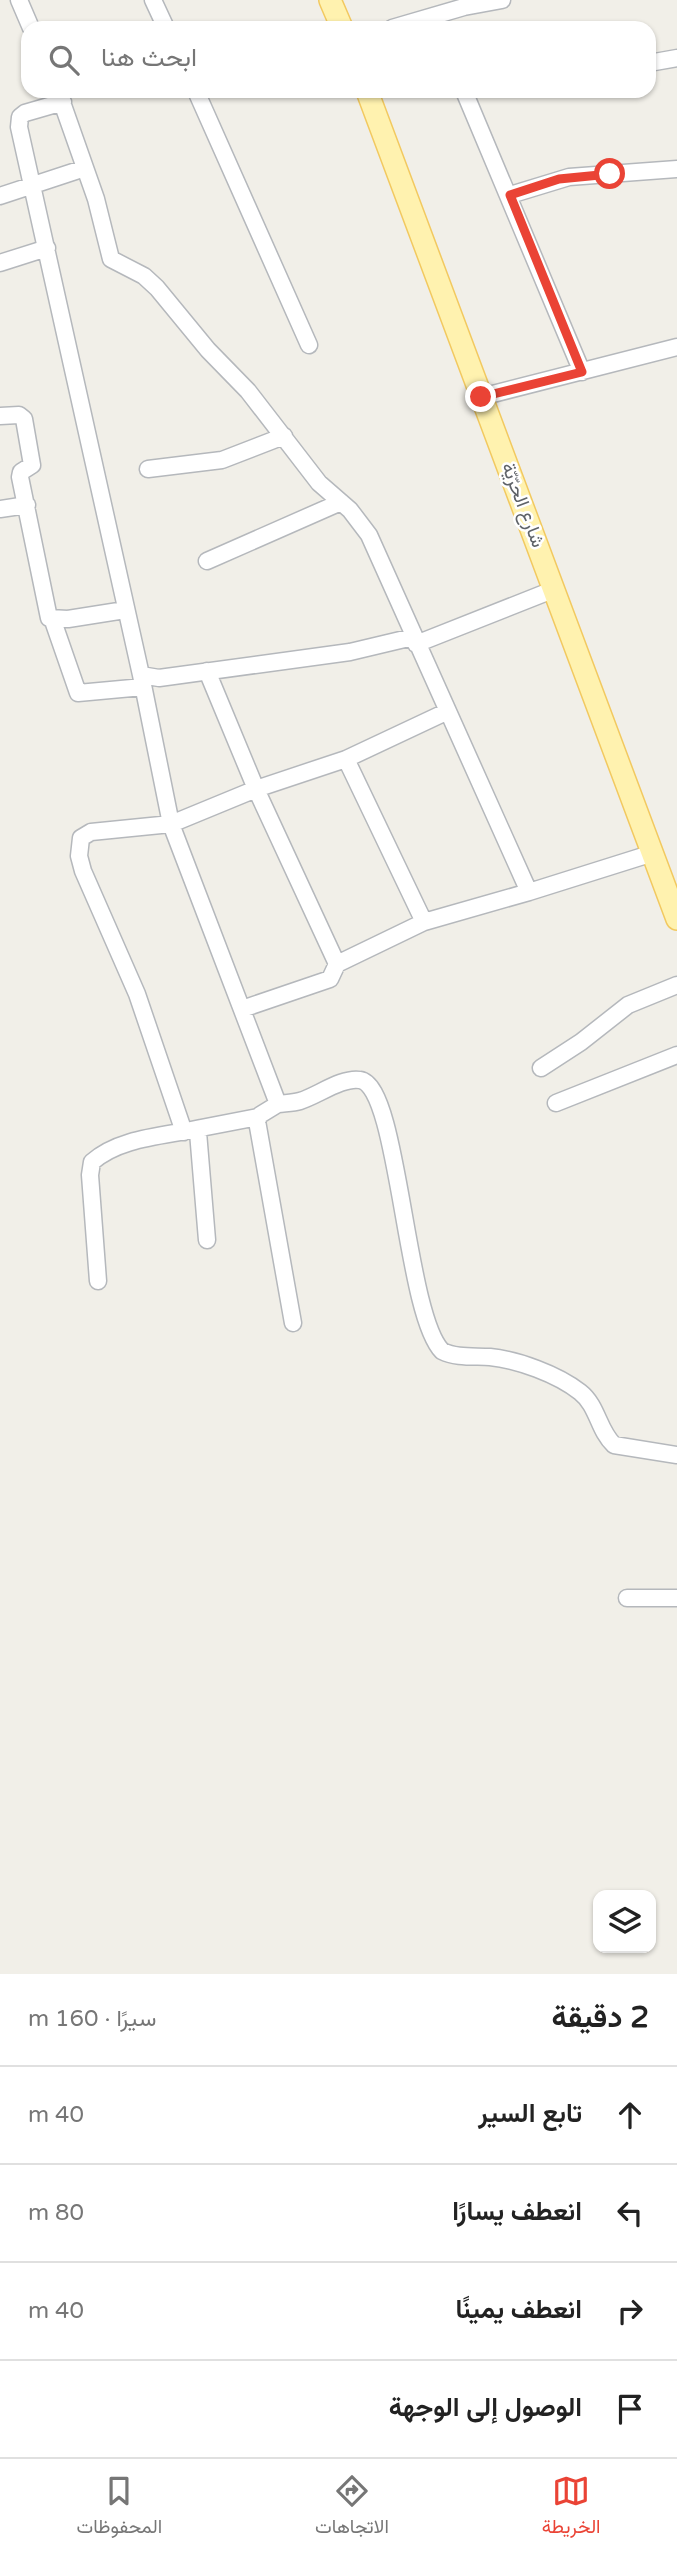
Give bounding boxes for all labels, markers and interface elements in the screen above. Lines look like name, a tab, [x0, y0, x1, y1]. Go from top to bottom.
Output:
search box	[21, 21, 656, 98]
icon: search	[45, 41, 83, 79]
text: ابحث هنا	[101, 42, 197, 73]
route start	[594, 158, 625, 189]
route end	[465, 381, 496, 412]
street label: شارع الحرّيّة	[496, 459, 549, 551]
map controls	[593, 1890, 656, 1953]
button: layers	[593, 1890, 656, 1953]
text: 2 دقيقة	[552, 1999, 649, 2036]
text: سيرًا · 160 m	[28, 2005, 156, 2033]
icon: ahead	[611, 2096, 649, 2134]
text: تابع السير	[478, 2098, 582, 2129]
text: 40 m	[28, 2101, 84, 2129]
icon: left	[611, 2194, 649, 2232]
text: انعطف يسارًا	[452, 2196, 582, 2227]
text: 80 m	[28, 2199, 84, 2227]
icon: right	[611, 2292, 649, 2330]
text: انعطف يمينًا	[455, 2294, 582, 2325]
text: 40 m	[28, 2297, 84, 2325]
icon: arrive	[611, 2390, 649, 2428]
text: الوصول إلى الوجهة	[389, 2392, 582, 2423]
tab: المحفوظات	[77, 2472, 162, 2543]
tab: الاتجاهات	[315, 2472, 389, 2543]
tab: الخريطة	[542, 2472, 601, 2543]

